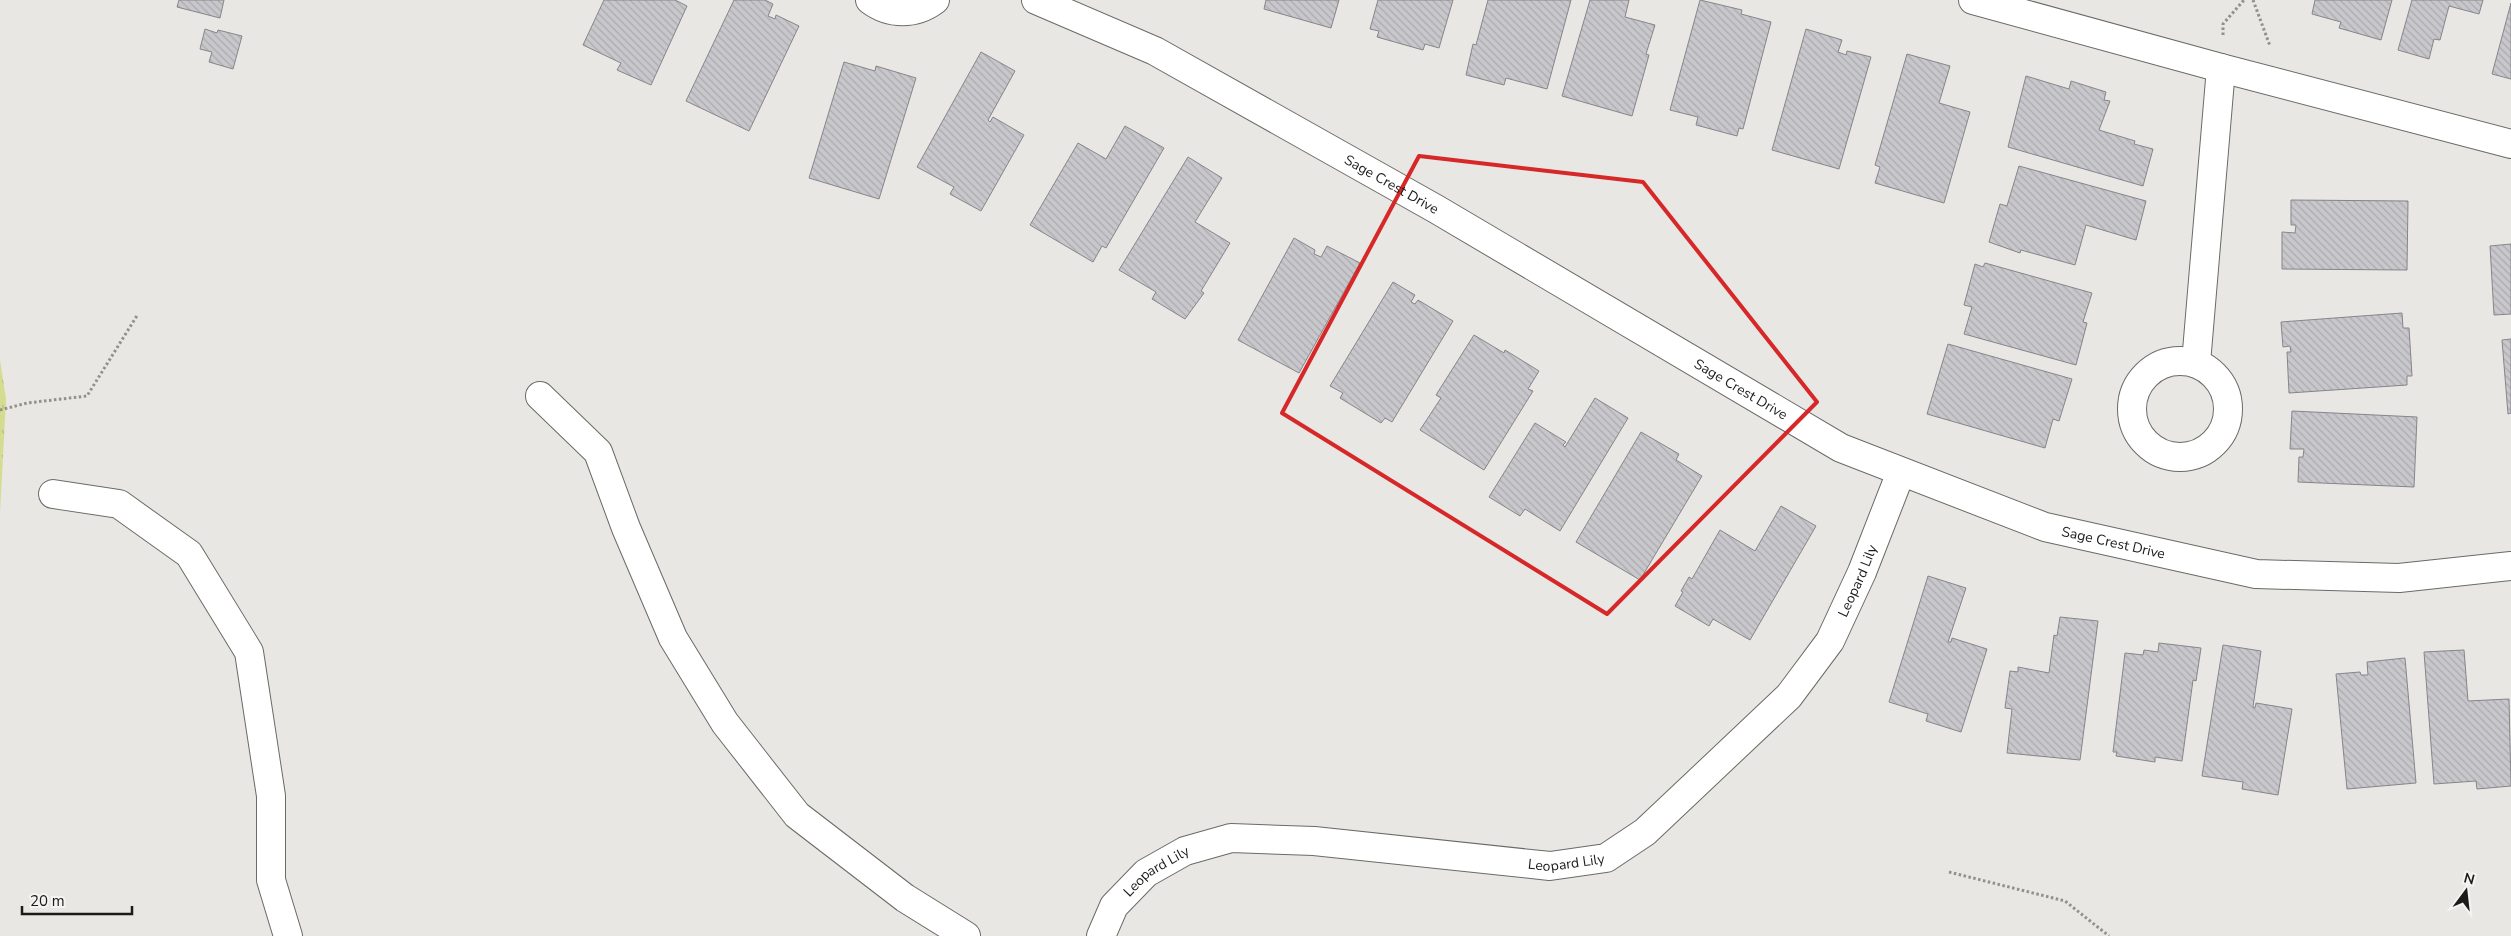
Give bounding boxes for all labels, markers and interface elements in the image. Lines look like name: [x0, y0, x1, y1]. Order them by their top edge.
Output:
street label: Sage Crest Drive: [1341, 150, 1442, 219]
street label: Sage Crest Drive: [1690, 354, 1791, 424]
street label: Sage Crest Drive: [2060, 522, 2167, 563]
street label: Leopard Lily: [1833, 541, 1882, 620]
street label: Leopard Lily: [1119, 841, 1193, 901]
street label: Leopard Lily: [1527, 849, 1607, 876]
north arrow: [2441, 866, 2491, 916]
text: N: [2462, 868, 2477, 889]
scale bar: [22, 884, 132, 916]
text: 20 m: [30, 891, 65, 911]

